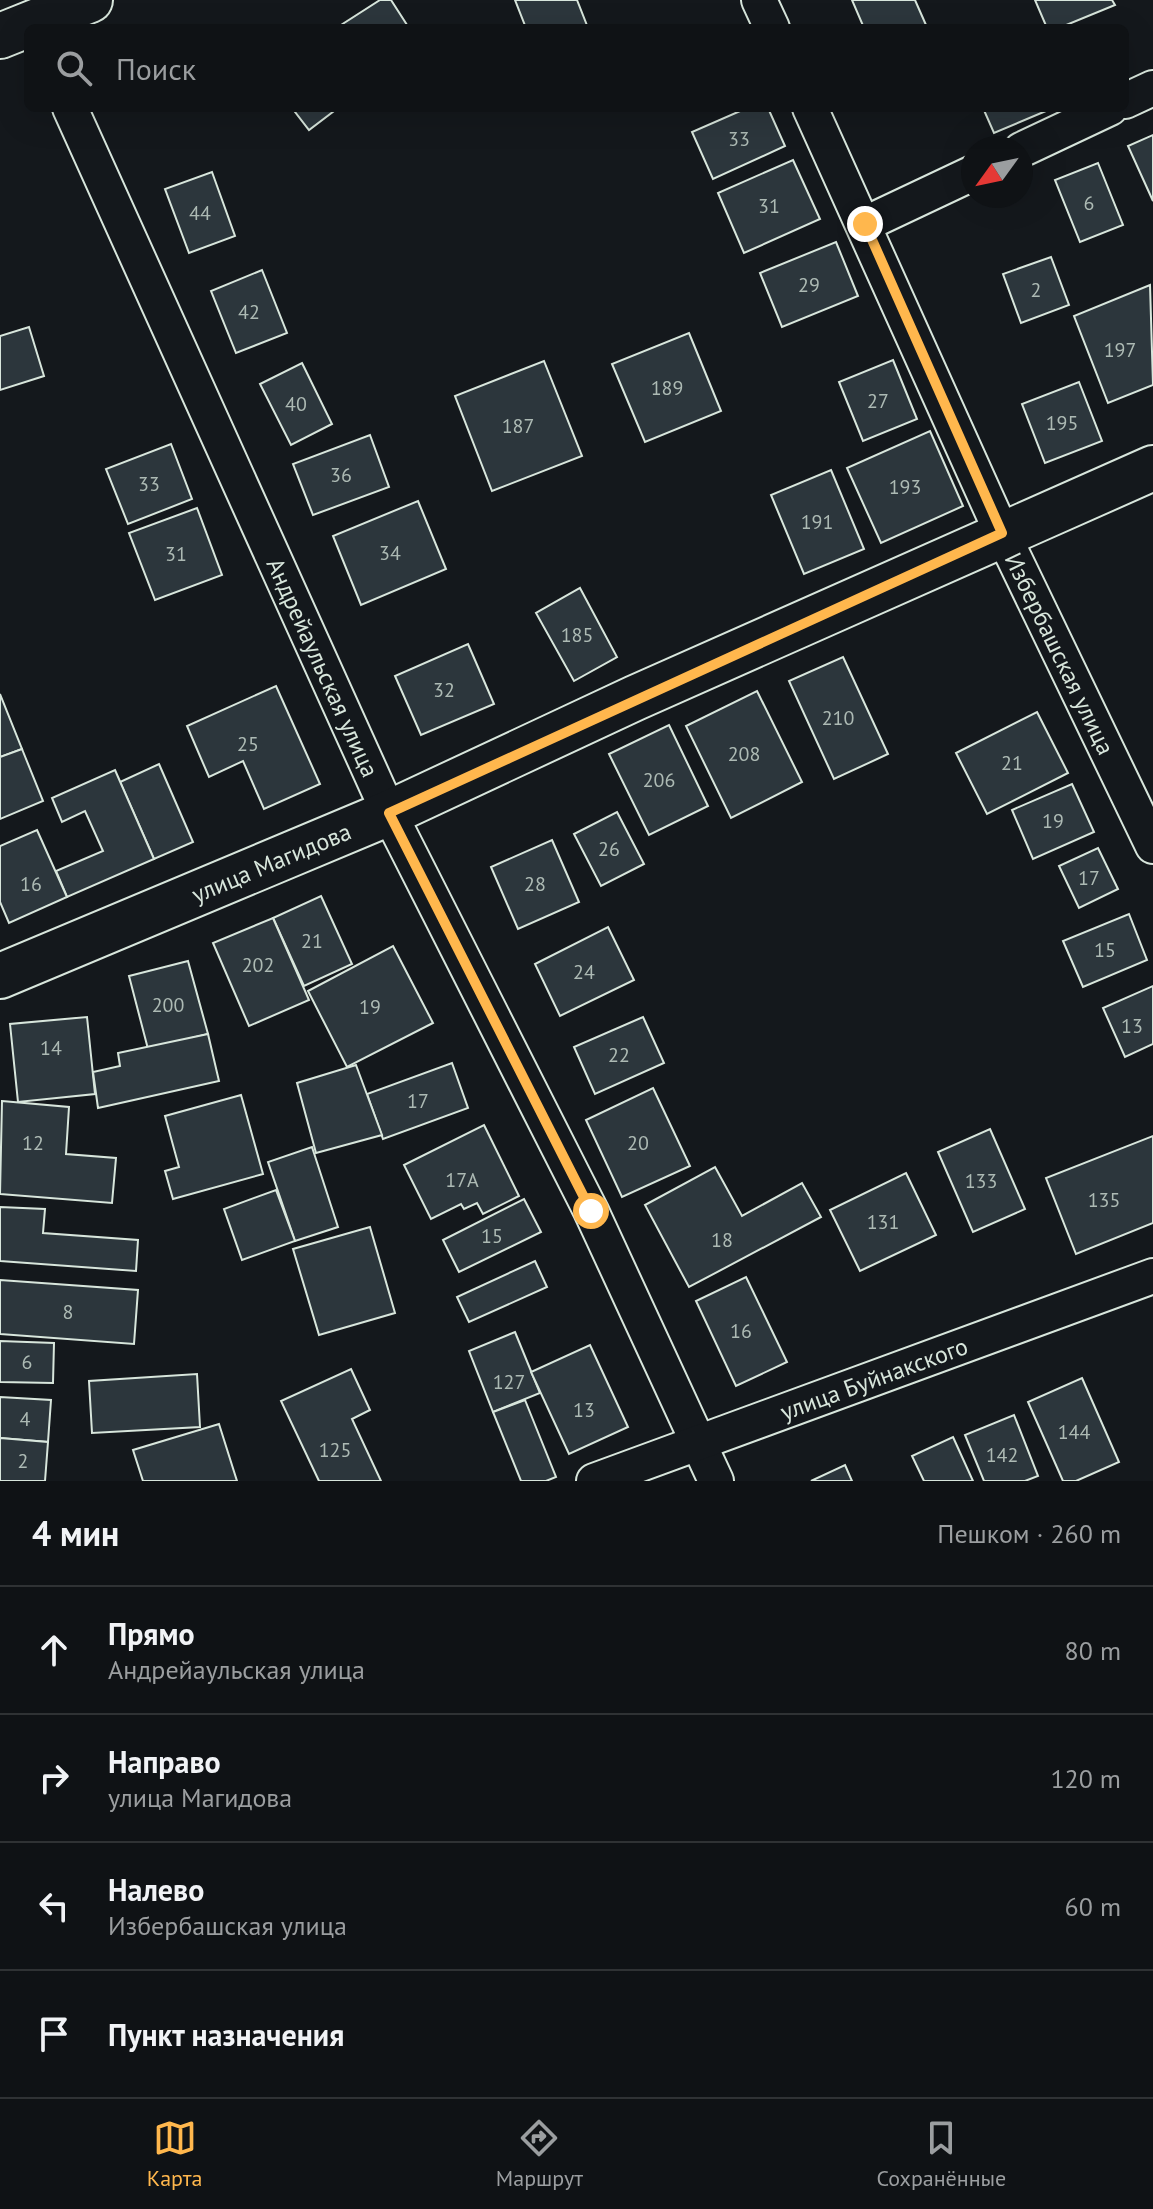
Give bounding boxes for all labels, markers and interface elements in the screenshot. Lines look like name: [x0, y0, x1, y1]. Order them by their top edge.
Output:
search box: [24, 24, 1129, 112]
icon: search: [52, 46, 96, 90]
text: Поиск: [116, 49, 196, 88]
house number: 33: [728, 126, 750, 152]
north arrow: [961, 136, 1033, 208]
house number: 6: [1084, 190, 1094, 216]
house number: 31: [758, 193, 780, 219]
house number: 44: [189, 200, 211, 226]
route end: [847, 206, 883, 242]
house number: 29: [798, 272, 820, 298]
house number: 2: [1031, 277, 1041, 303]
house number: 42: [238, 299, 260, 325]
house number: 197: [1104, 337, 1136, 363]
house number: 189: [651, 375, 683, 401]
house number: 27: [867, 388, 889, 414]
house number: 40: [285, 391, 307, 417]
house number: 195: [1046, 410, 1078, 436]
house number: 187: [502, 413, 534, 439]
house number: 36: [330, 462, 352, 488]
house number: 33: [138, 471, 160, 497]
house number: 193: [889, 474, 921, 500]
house number: 191: [801, 509, 833, 535]
house number: 34: [379, 540, 401, 566]
house number: 31: [165, 541, 187, 567]
street label: Избербашская улица: [998, 547, 1122, 759]
street label: Андрейаульская улица: [260, 553, 386, 782]
house number: 185: [561, 622, 593, 648]
house number: 32: [433, 677, 455, 703]
house number: 210: [822, 705, 854, 731]
house number: 25: [237, 731, 259, 757]
house number: 208: [728, 741, 760, 767]
house number: 21: [1001, 750, 1023, 776]
house number: 206: [643, 767, 675, 793]
house number: 19: [1042, 808, 1064, 834]
street label: улица Магидова: [187, 815, 356, 910]
house number: 26: [598, 836, 620, 862]
house number: 17: [1078, 865, 1100, 891]
house number: 16: [20, 871, 42, 897]
house number: 28: [524, 871, 546, 897]
house number: 21: [301, 928, 323, 954]
house number: 15: [1094, 937, 1116, 963]
house number: 202: [242, 952, 274, 978]
house number: 24: [573, 959, 595, 985]
house number: 200: [152, 992, 184, 1018]
house number: 19: [359, 994, 381, 1020]
house number: 13: [1121, 1013, 1143, 1039]
house number: 14: [40, 1035, 62, 1061]
house number: 22: [608, 1042, 630, 1068]
house number: 17: [407, 1088, 429, 1114]
house number: 12: [22, 1130, 44, 1156]
house number: 20: [627, 1130, 649, 1156]
house number: 17А: [445, 1167, 479, 1193]
house number: 133: [965, 1168, 997, 1194]
house number: 135: [1088, 1187, 1120, 1213]
route start: [573, 1193, 609, 1229]
house number: 131: [867, 1209, 899, 1235]
house number: 15: [481, 1223, 503, 1249]
house number: 18: [711, 1227, 733, 1253]
house number: 8: [63, 1299, 73, 1325]
house number: 16: [730, 1318, 752, 1344]
street label: улица Буйнакского: [776, 1330, 972, 1427]
house number: 6: [22, 1349, 32, 1375]
house number: 127: [493, 1369, 525, 1395]
house number: 13: [573, 1397, 595, 1423]
house number: 4: [20, 1406, 31, 1432]
house number: 144: [1058, 1419, 1090, 1445]
house number: 125: [319, 1437, 351, 1463]
house number: 142: [986, 1442, 1018, 1468]
house number: 2: [18, 1448, 28, 1474]
text: 4 мин: [32, 1511, 119, 1555]
text: Пешком · 260 m: [937, 1517, 1121, 1550]
text: Прямо: [108, 1614, 195, 1653]
icon: ahead: [32, 1628, 76, 1672]
text: 80 m: [1065, 1634, 1121, 1667]
text: Андрейаульская улица: [108, 1653, 365, 1686]
text: Направо: [108, 1742, 221, 1781]
icon: right: [32, 1756, 76, 1800]
text: 120 m: [1050, 1762, 1121, 1795]
text: улица Магидова: [108, 1781, 292, 1814]
text: Налево: [108, 1870, 204, 1909]
icon: left: [32, 1884, 76, 1928]
text: 60 m: [1065, 1890, 1121, 1923]
text: Избербашская улица: [108, 1909, 347, 1942]
icon: arrive: [32, 2012, 76, 2056]
text: Пункт назначения: [108, 2015, 344, 2054]
tab: Карта: [147, 2116, 202, 2192]
tab: Маршрут: [496, 2116, 583, 2192]
tab: Сохранённые: [876, 2116, 1006, 2192]

